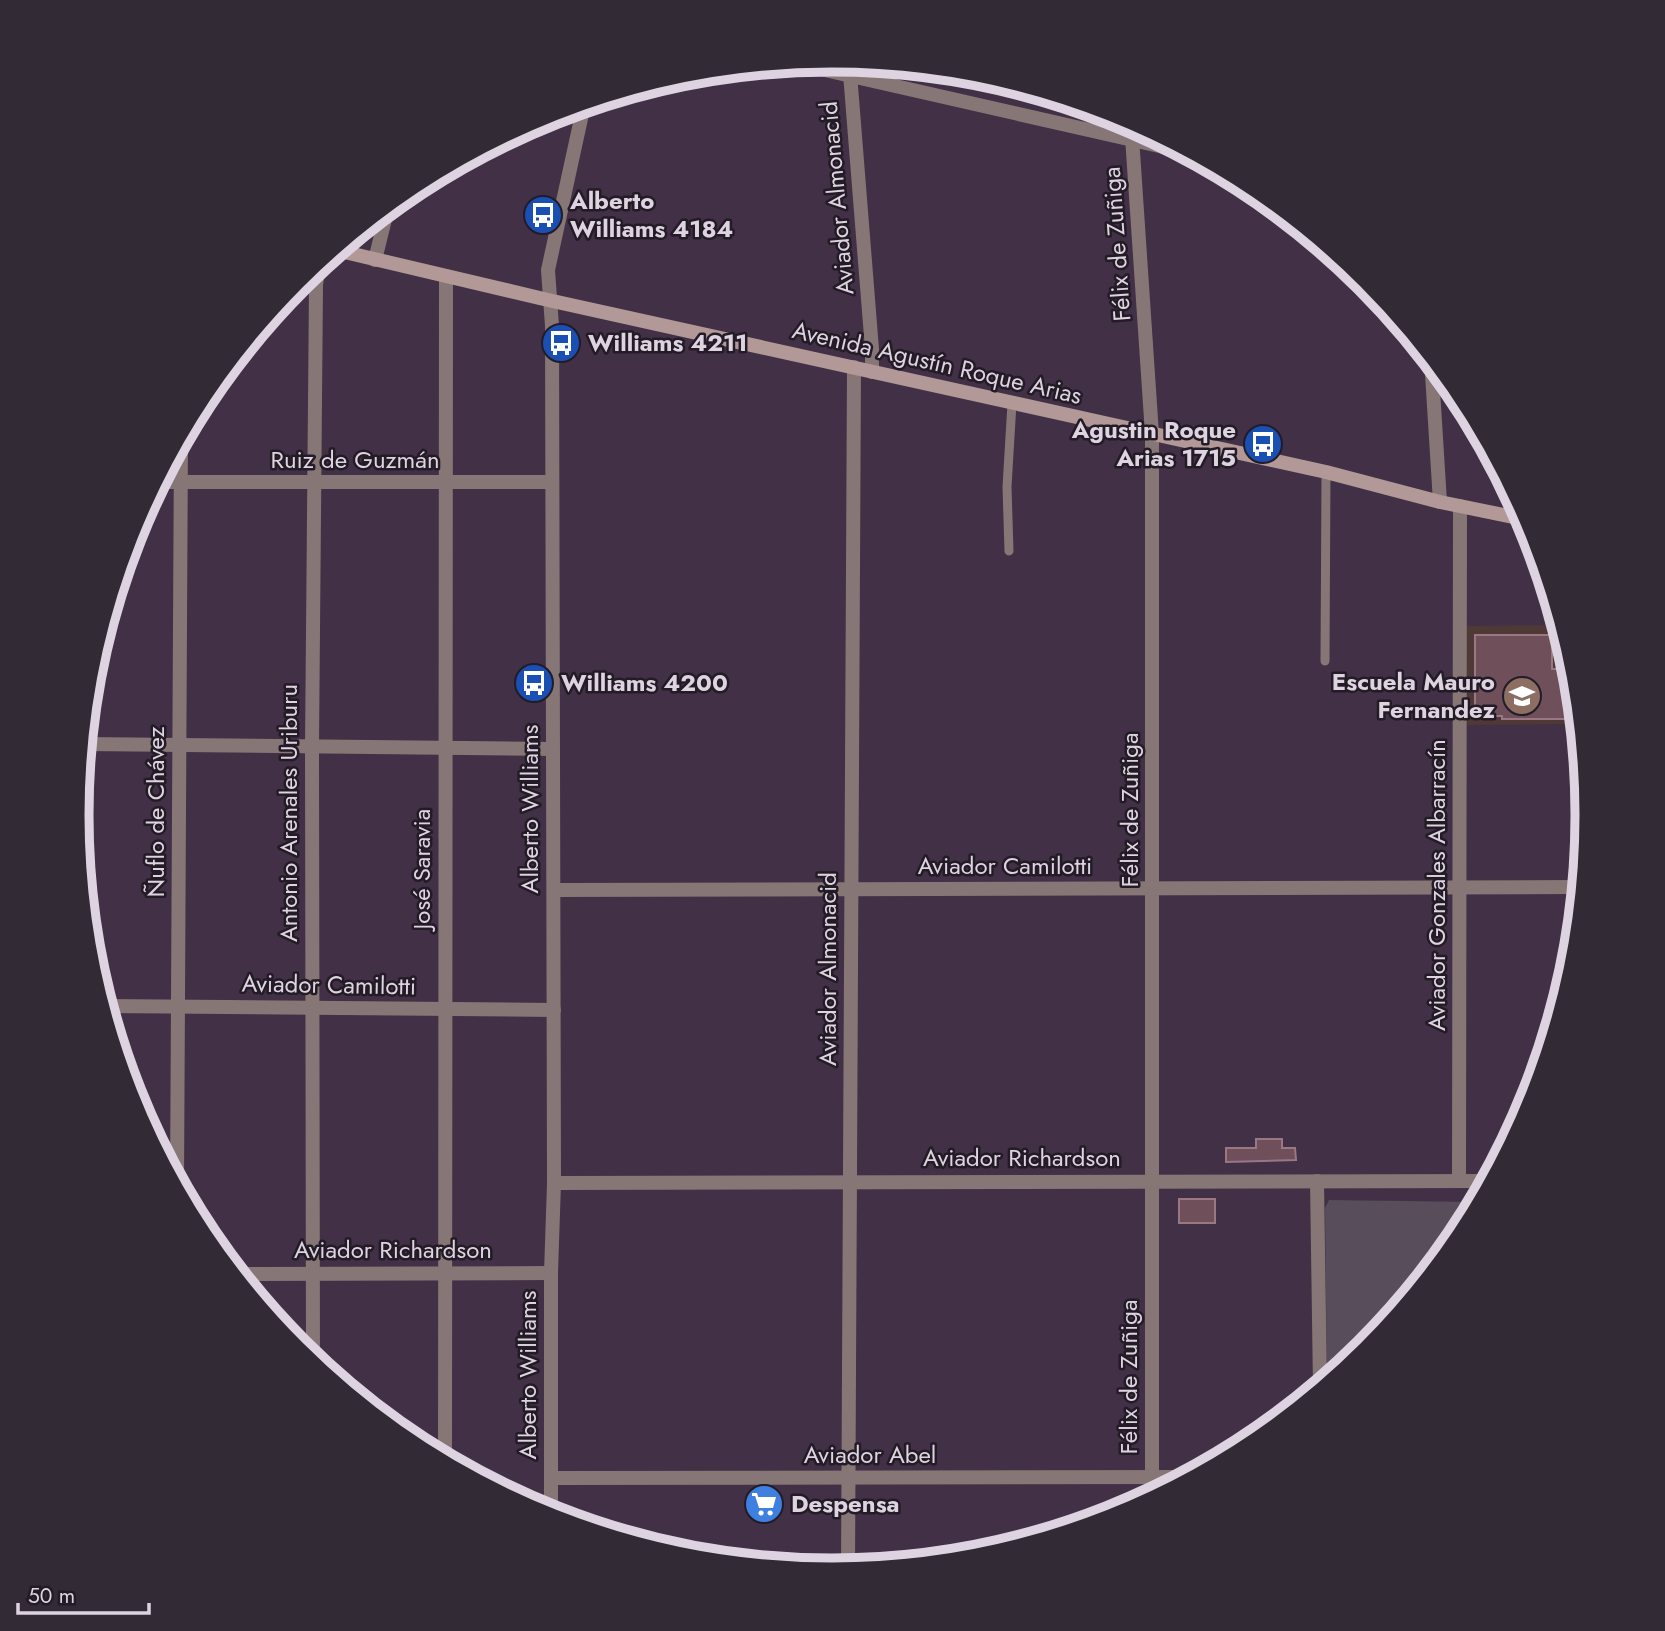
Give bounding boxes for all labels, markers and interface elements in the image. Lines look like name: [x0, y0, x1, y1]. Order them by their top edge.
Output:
street label: Aviador Almonacid: [811, 100, 862, 296]
street label: Félix de Zuñiga: [1094, 166, 1139, 323]
place label: Alberto Williams 4184: [569, 183, 733, 246]
bus stop icon: Alberto Williams 4184: [522, 194, 564, 236]
street label: Avenida Agustín Roque Arias: [789, 312, 1085, 413]
bus stop icon: Williams 4211: [540, 322, 582, 364]
place label: Williams 4211: [588, 325, 747, 360]
place label: Agustin Roque Arias 1715: [1071, 412, 1236, 475]
bus stop icon: Agustin Roque Arias 1715: [1242, 423, 1284, 465]
street label: Ruiz de Guzmán: [271, 442, 439, 477]
bus stop icon: Williams 4200: [513, 662, 555, 704]
place label: Escuela Mauro Fernandez: [1332, 664, 1495, 727]
place label: Williams 4200: [561, 665, 728, 700]
school or university icon: Escuela Mauro Fernandez: [1501, 675, 1543, 717]
street label: Antonio Arenales Uriburu: [271, 684, 306, 942]
street label: Alberto Williams: [512, 725, 547, 893]
street label: Ñuflo de Chávez: [138, 727, 173, 897]
street label: Félix de Zuñiga: [1112, 733, 1147, 887]
street label: Aviador Gonzales Albarracín: [1419, 739, 1454, 1031]
street label: José Saravia: [404, 809, 439, 932]
street label: Aviador Camilotti: [918, 848, 1092, 883]
street label: Aviador Almonacid: [810, 872, 845, 1066]
street label: Aviador Camilotti: [241, 965, 417, 1004]
street label: Aviador Richardson: [923, 1140, 1121, 1175]
street label: Aviador Richardson: [294, 1232, 492, 1267]
street label: Alberto Williams: [510, 1291, 545, 1459]
street label: Félix de Zuñiga: [1111, 1300, 1146, 1454]
street label: Aviador Abel: [804, 1437, 936, 1472]
supermarket icon: Despensa: [743, 1483, 785, 1525]
place label: Despensa: [791, 1486, 900, 1521]
scale bar: [18, 1572, 149, 1616]
text: 50 m: [28, 1581, 75, 1611]

